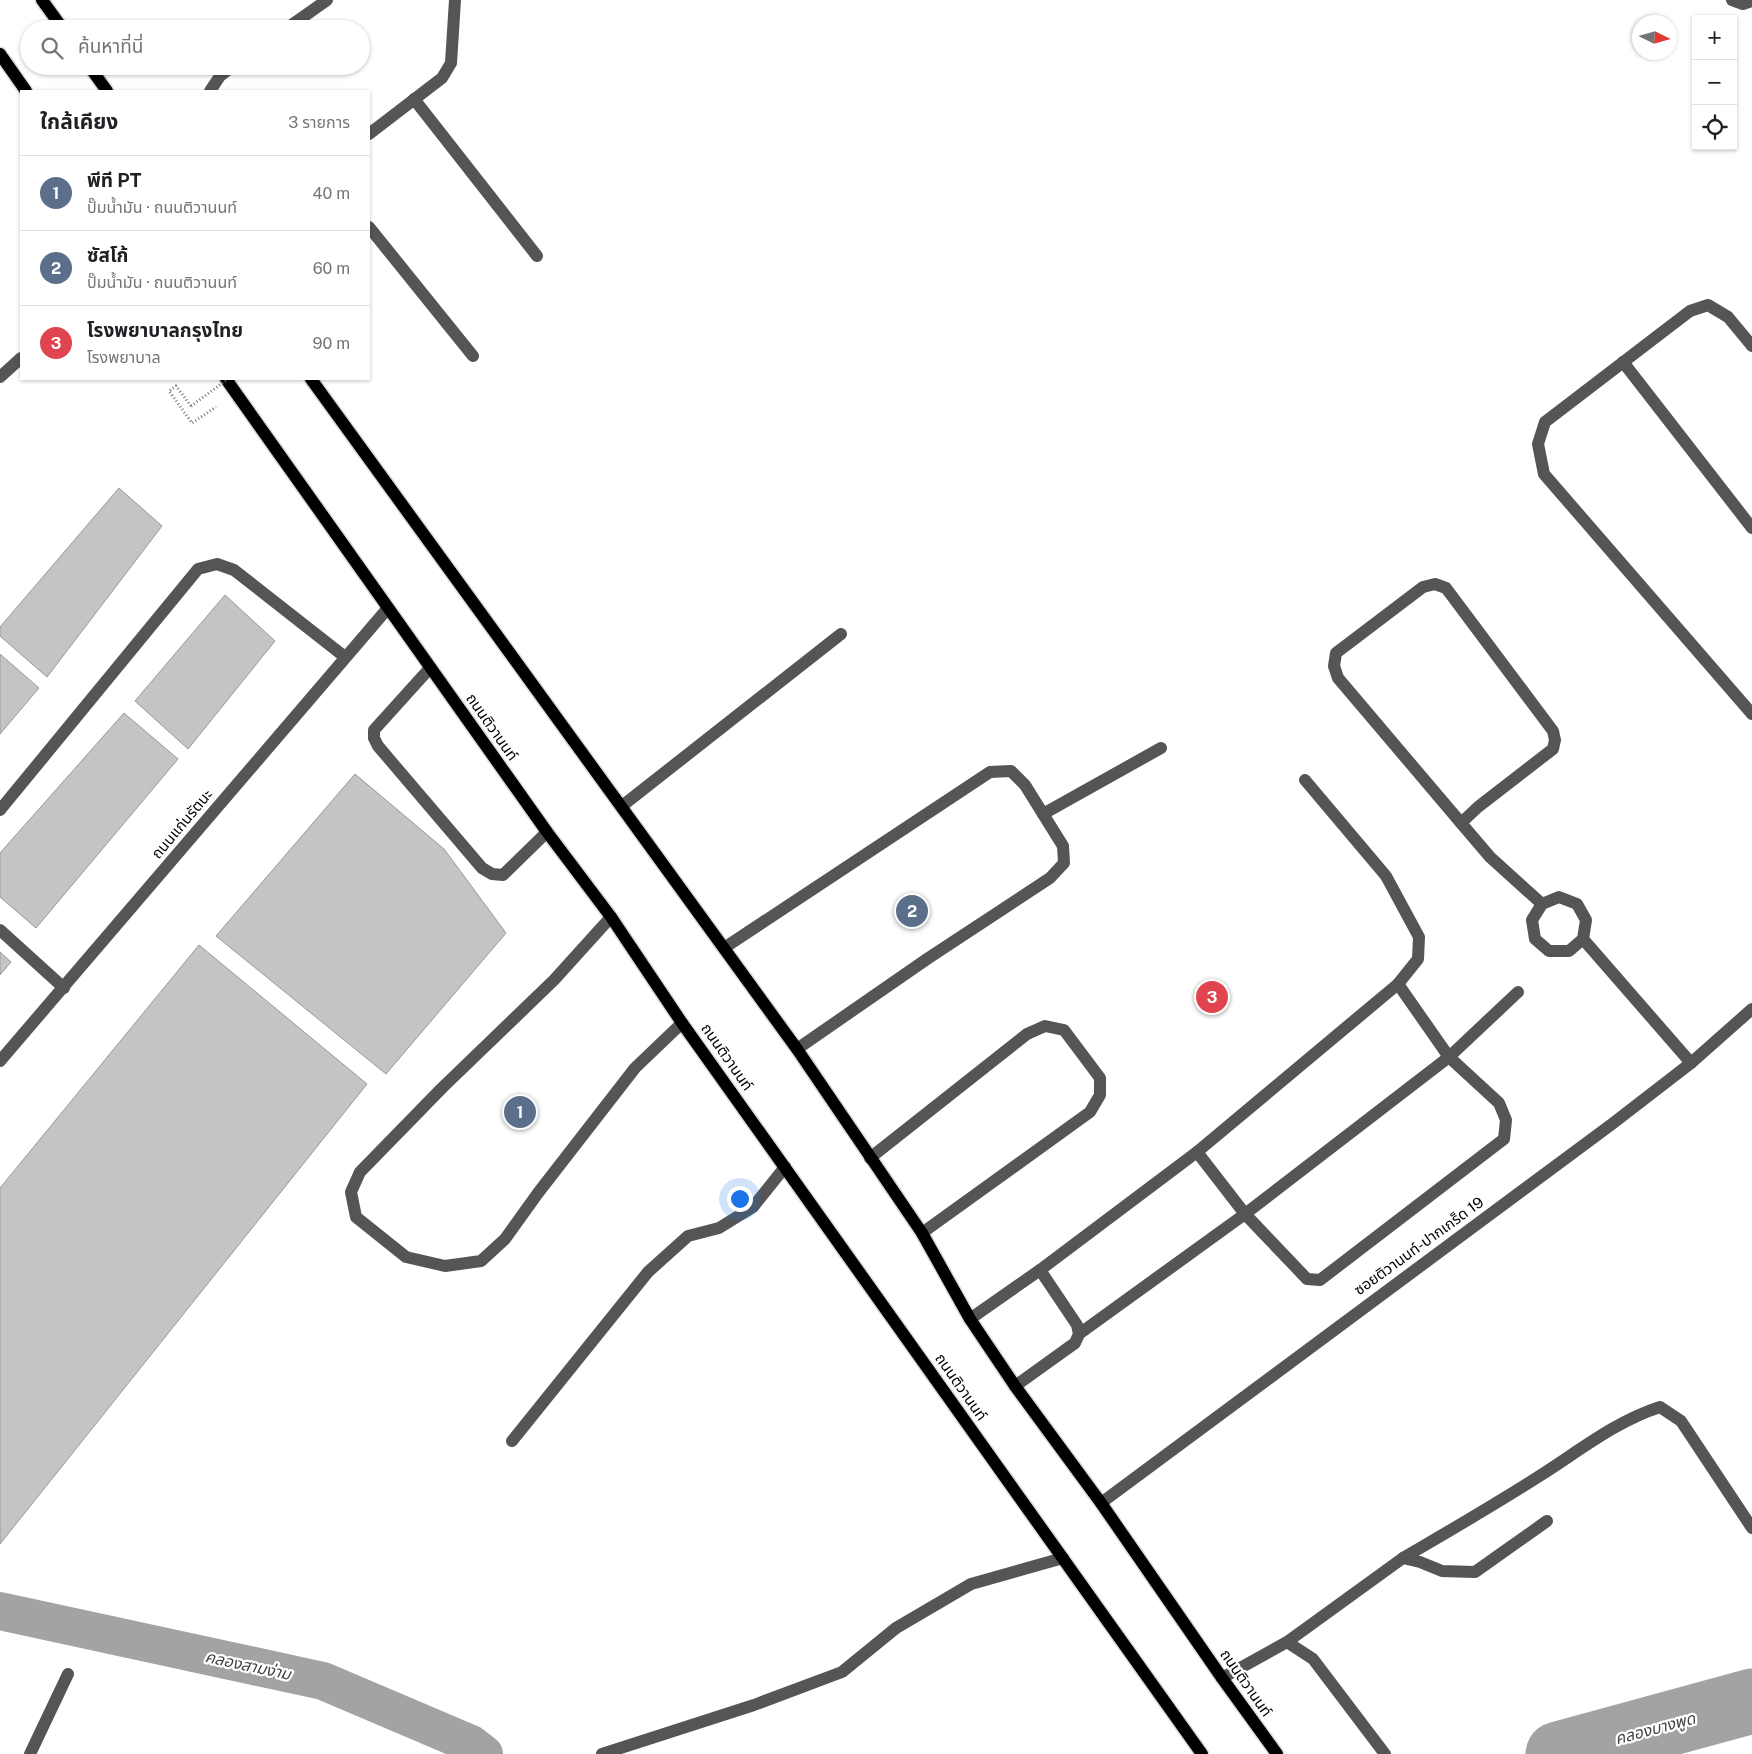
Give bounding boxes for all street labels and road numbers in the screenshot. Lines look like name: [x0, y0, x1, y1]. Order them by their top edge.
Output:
street label: ถนนติวานนท์: [463, 690, 522, 764]
street label: ถนนแก่นรัตนะ: [148, 786, 216, 862]
street label: ถนนติวานนท์: [698, 1020, 757, 1094]
street label: ซอยติวานนท์-ปากเกร็ด 19: [1351, 1193, 1487, 1298]
street label: ถนนติวานนท์: [932, 1350, 991, 1424]
street label: ถนนติวานนท์: [1217, 1646, 1276, 1720]

